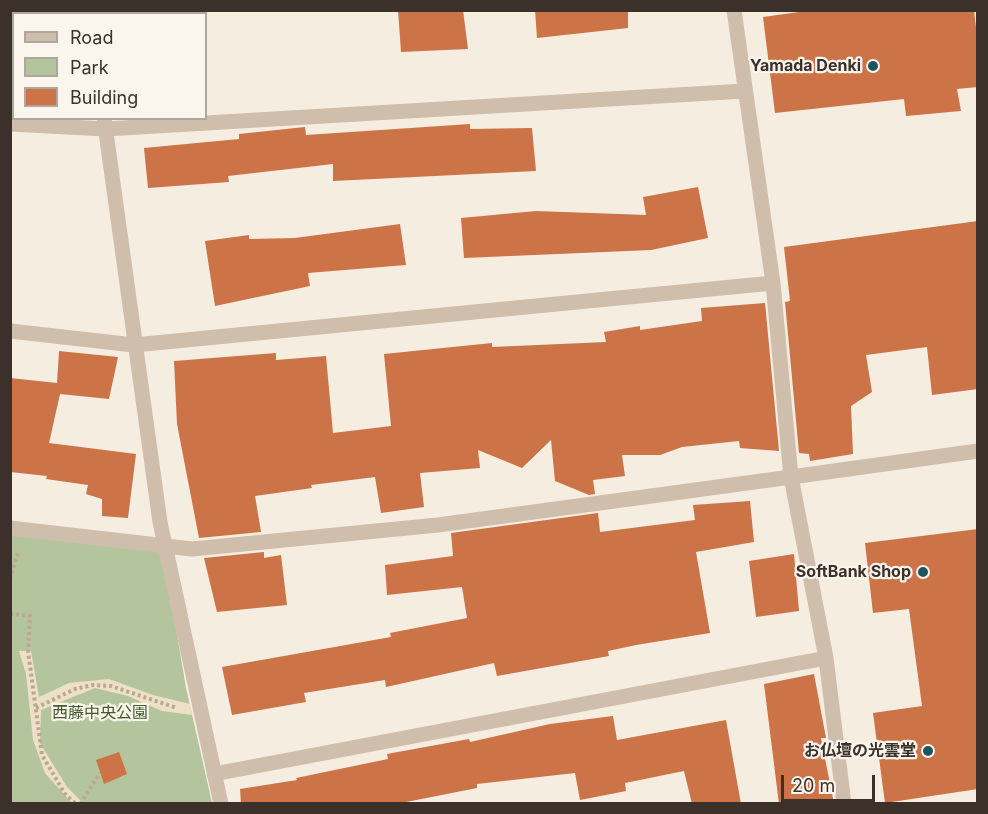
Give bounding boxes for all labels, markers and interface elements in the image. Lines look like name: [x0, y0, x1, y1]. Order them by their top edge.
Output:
legend: [12, 12, 207, 120]
text: Road: [70, 27, 113, 48]
place label: Yamada Denki: [750, 56, 861, 76]
text: Park: [70, 57, 109, 78]
marker: Yamada Denki: [866, 59, 880, 73]
text: Building: [70, 87, 138, 108]
place label: SoftBank Shop: [796, 562, 911, 582]
marker: SoftBank Shop: [916, 565, 930, 579]
park label: 西藤中央公園: [52, 703, 148, 723]
place label: お仏壇の光雲堂: [804, 741, 916, 761]
marker: お仏壇の光雲堂: [921, 744, 935, 758]
scale bar: [784, 763, 878, 801]
text: 20 m: [792, 775, 835, 796]

